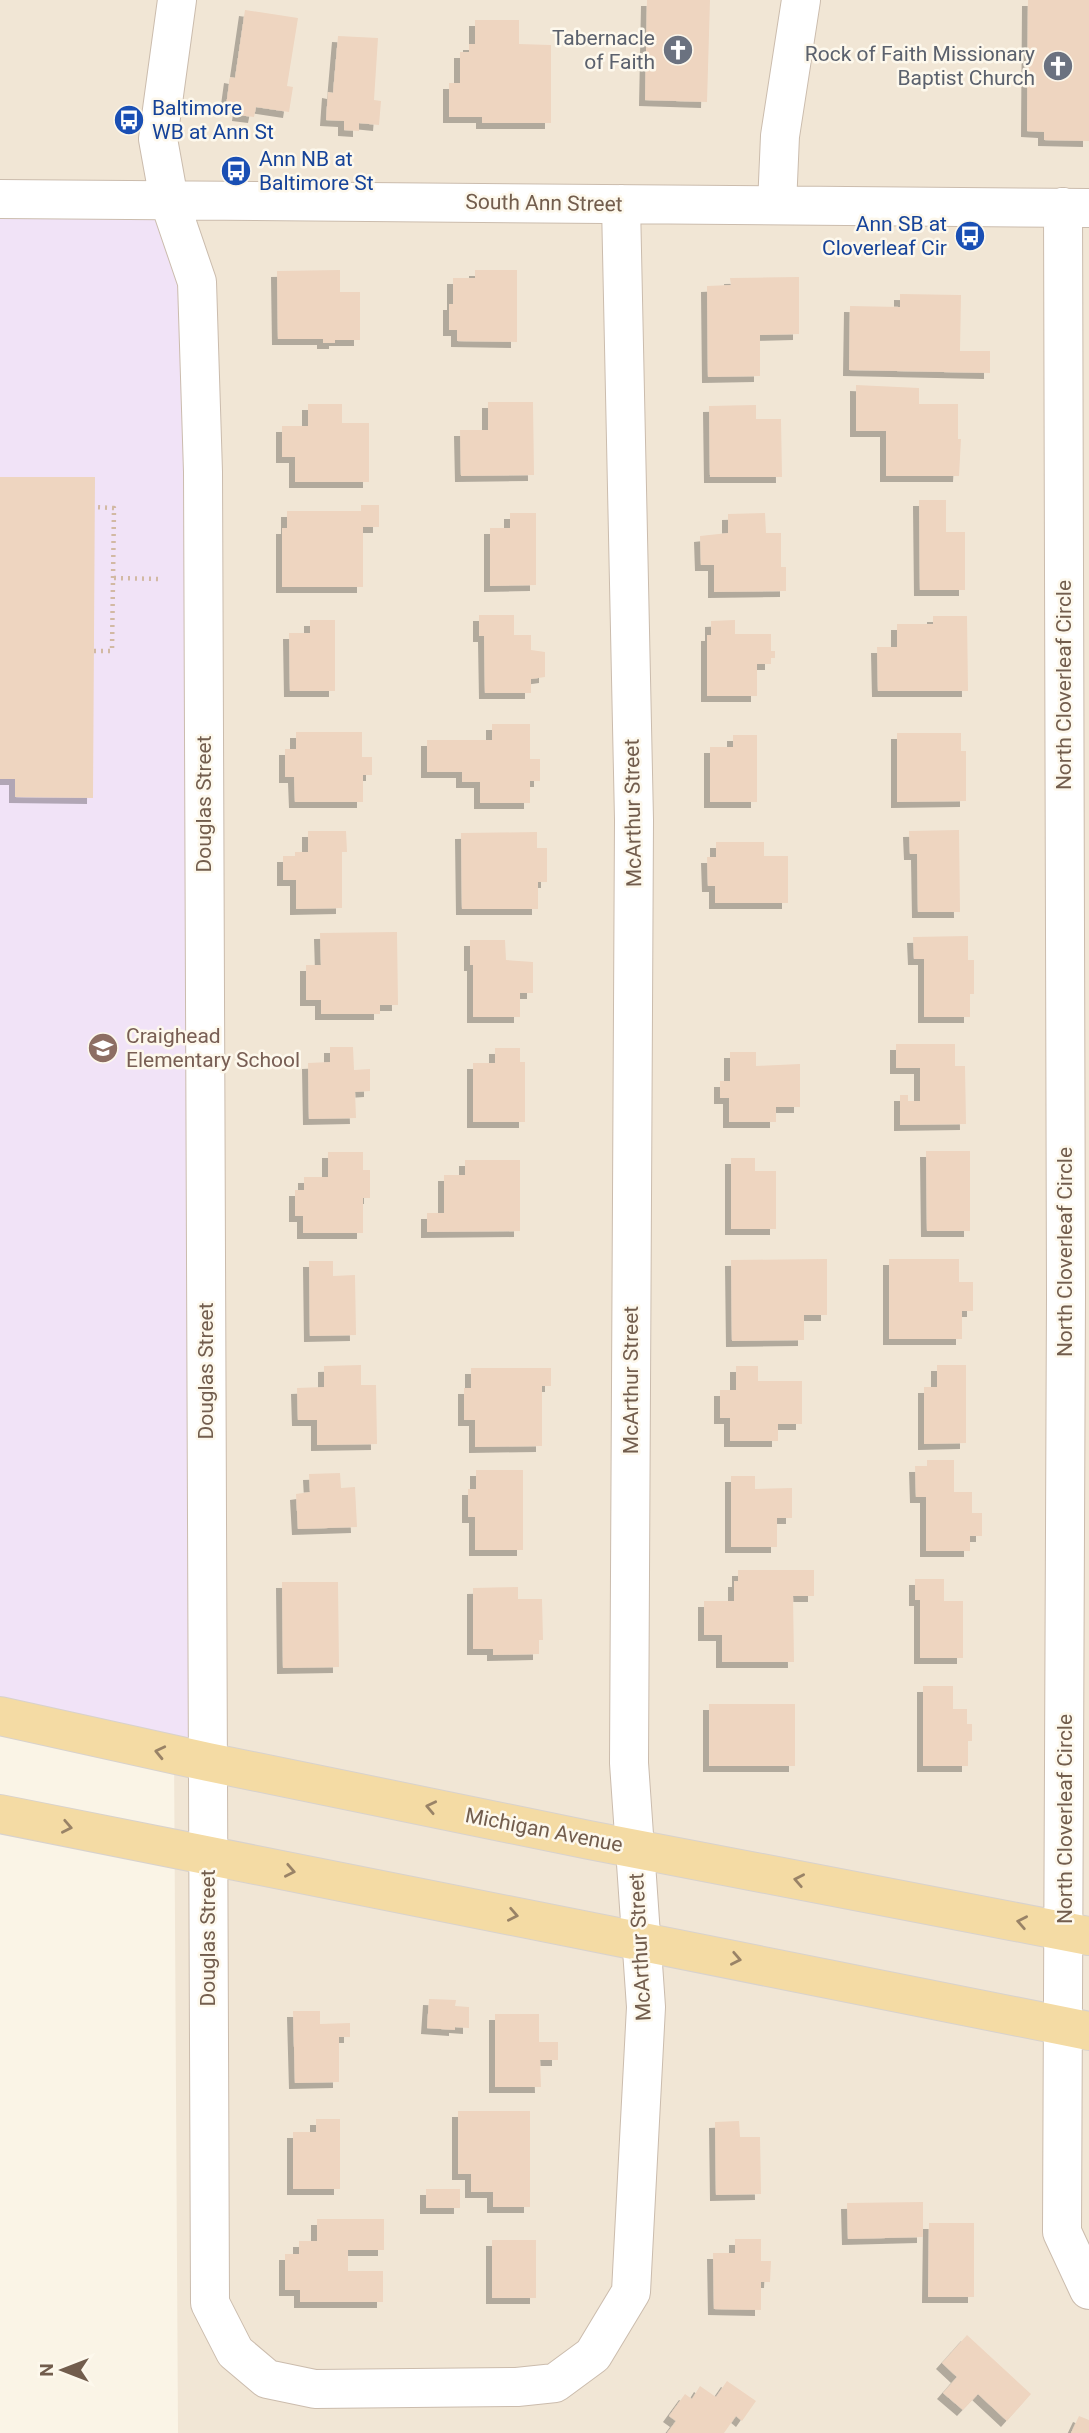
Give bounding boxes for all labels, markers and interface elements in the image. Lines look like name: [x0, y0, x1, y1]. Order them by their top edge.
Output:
place label: Tabernacle of Faith: [552, 26, 655, 74]
church icon: Tabernacle of Faith: [661, 33, 695, 67]
place label: Rock of Faith Missionary Baptist Church: [805, 42, 1035, 90]
church icon: Rock of Faith Missionary Baptist Church: [1041, 49, 1075, 83]
place label: Baltimore WB at Ann St: [152, 96, 274, 144]
bus stop icon: Baltimore WB at Ann St: [112, 103, 146, 137]
place label: Ann NB at Baltimore St: [259, 147, 374, 195]
bus stop icon: Ann NB at Baltimore St: [219, 154, 253, 188]
street label: South Ann Street: [465, 190, 623, 216]
place label: Ann SB at Cloverleaf Cir: [822, 212, 947, 260]
bus stop icon: Ann SB at Cloverleaf Cir: [953, 219, 987, 253]
street label: North Cloverleaf Circle: [1052, 580, 1076, 790]
street label: Douglas Street: [192, 735, 216, 873]
street label: McArthur Street: [620, 738, 646, 887]
place label: Craighead Elementary School: [126, 1024, 300, 1072]
school or university icon: Craighead Elementary School: [86, 1031, 120, 1065]
street label: North Cloverleaf Circle: [1053, 1147, 1077, 1357]
street label: Douglas Street: [194, 1302, 218, 1440]
street label: McArthur Street: [619, 1306, 643, 1454]
street label: North Cloverleaf Circle: [1053, 1714, 1077, 1924]
one-way arrow: [154, 1746, 166, 1760]
one-way arrow: [425, 1801, 437, 1816]
street label: Michigan Avenue: [463, 1803, 625, 1857]
one-way arrow: [61, 1818, 73, 1833]
one-way arrow: [284, 1862, 296, 1877]
street label: Douglas Street: [196, 1869, 220, 2007]
street label: McArthur Street: [624, 1872, 656, 2022]
one-way arrow: [793, 1873, 805, 1888]
one-way arrow: [507, 1906, 519, 1921]
one-way arrow: [1016, 1916, 1028, 1931]
one-way arrow: [730, 1951, 742, 1966]
north arrow: [28, 2335, 98, 2405]
text: N: [35, 2363, 58, 2377]

